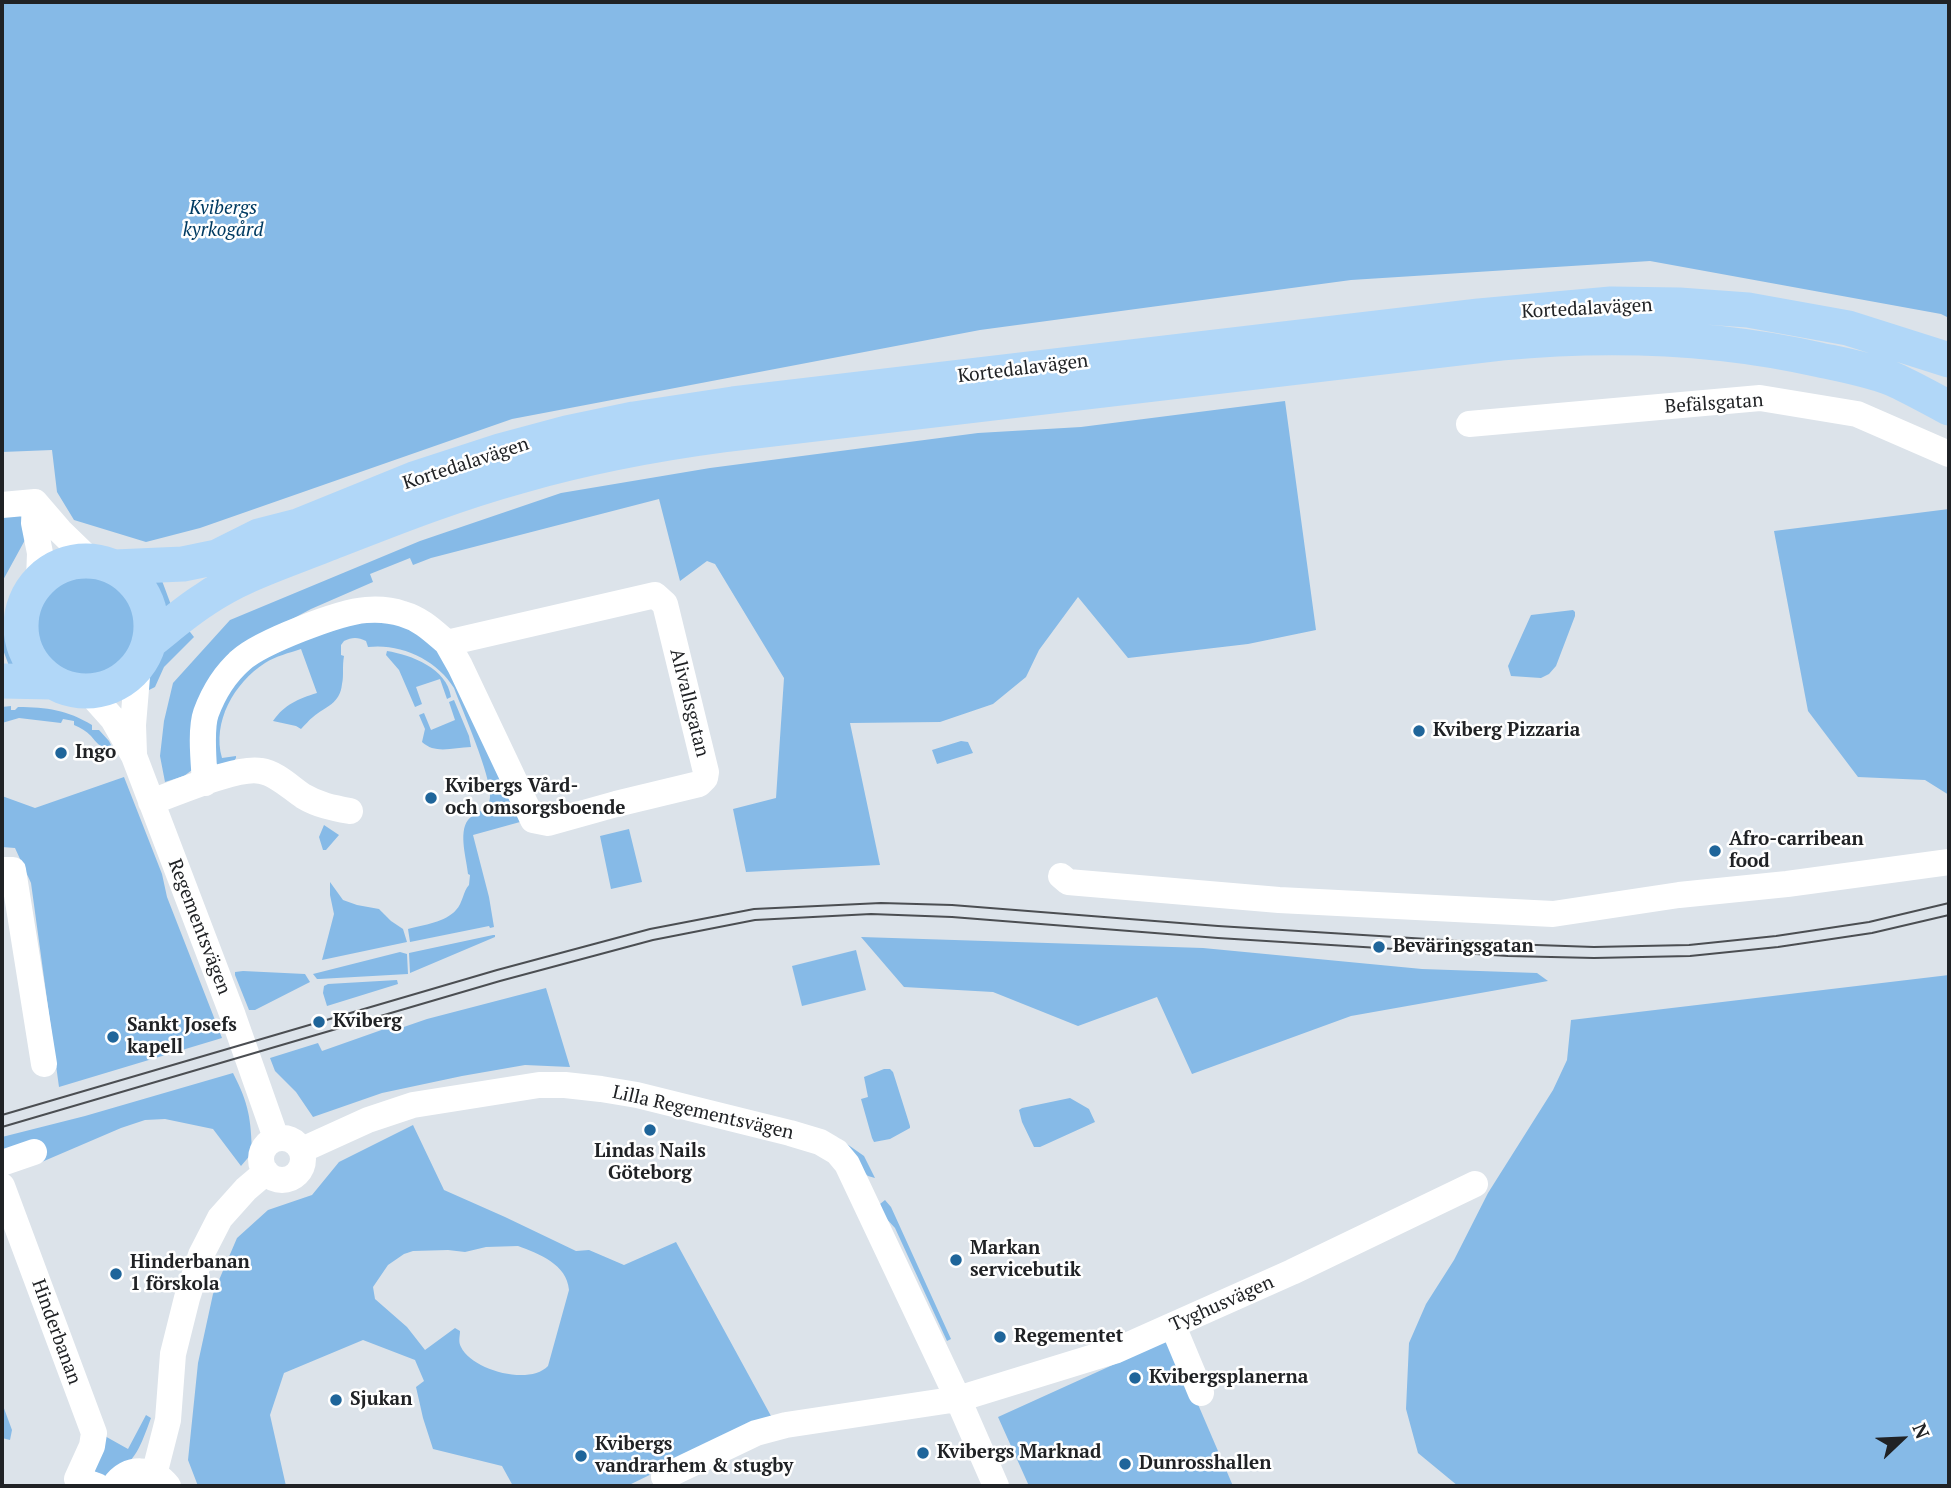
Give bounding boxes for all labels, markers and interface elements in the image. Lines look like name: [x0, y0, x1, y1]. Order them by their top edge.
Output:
park label: Kvibergs kyrkogård: [183, 198, 263, 242]
street label: Kortedalavägen: [1521, 294, 1653, 324]
street label: Kortedalavägen: [956, 350, 1090, 388]
street label: Befälsgatan: [1664, 389, 1764, 419]
street label: Kortedalavägen: [400, 433, 532, 495]
street label: Alivallsgatan: [665, 646, 713, 760]
place label: Kviberg Pizzaria: [1433, 720, 1580, 742]
marker: Kviberg Pizzaria: [1411, 723, 1427, 739]
place label: Ingo: [75, 742, 116, 764]
marker: Ingo: [53, 745, 69, 761]
place label: Kvibergs Vård- och omsorgsboende: [445, 776, 625, 820]
marker: Kvibergs Vård- och omsorgsboende: [423, 790, 439, 806]
place label: Afro-carribean food: [1729, 829, 1864, 873]
marker: Afro-carribean food: [1707, 843, 1723, 859]
street label: Regementsvägen: [163, 856, 235, 998]
place label: Beväringsgatan: [1393, 936, 1534, 958]
marker: Beväringsgatan: [1371, 939, 1387, 955]
place label: Kviberg: [333, 1011, 402, 1033]
marker: Kviberg: [311, 1014, 327, 1030]
place label: Sankt Josefs kapell: [127, 1015, 237, 1059]
marker: Sankt Josefs kapell: [105, 1029, 121, 1045]
street label: Lilla Regementsvägen: [610, 1081, 796, 1145]
marker: Lindas Nails Göteborg: [642, 1122, 658, 1138]
place label: Lindas Nails Göteborg: [594, 1141, 706, 1185]
place label: Markan servicebutik: [970, 1238, 1081, 1282]
place label: Hinderbanan 1 förskola: [130, 1252, 250, 1296]
marker: Markan servicebutik: [948, 1252, 964, 1268]
marker: Hinderbanan 1 förskola: [108, 1266, 124, 1282]
street label: Tyghusvägen: [1166, 1271, 1278, 1337]
street label: Hinderbanan: [26, 1276, 86, 1388]
place label: Regementet: [1014, 1326, 1123, 1348]
marker: Regementet: [992, 1329, 1008, 1345]
place label: Kvibergsplanerna: [1149, 1367, 1308, 1389]
marker: Kvibergsplanerna: [1127, 1370, 1143, 1386]
place label: Sjukan: [350, 1389, 412, 1411]
marker: Sjukan: [328, 1392, 344, 1408]
north arrow: [1867, 1404, 1937, 1474]
text: N: [1907, 1419, 1936, 1442]
place label: Kvibergs vandrarhem & stugby: [595, 1434, 793, 1478]
place label: Kvibergs Marknad: [937, 1442, 1101, 1464]
marker: Kvibergs Marknad: [915, 1445, 931, 1461]
marker: Kvibergs vandrarhem & stugby: [573, 1448, 589, 1464]
place label: Dunrosshallen: [1139, 1453, 1271, 1475]
marker: Dunrosshallen: [1117, 1456, 1133, 1472]

